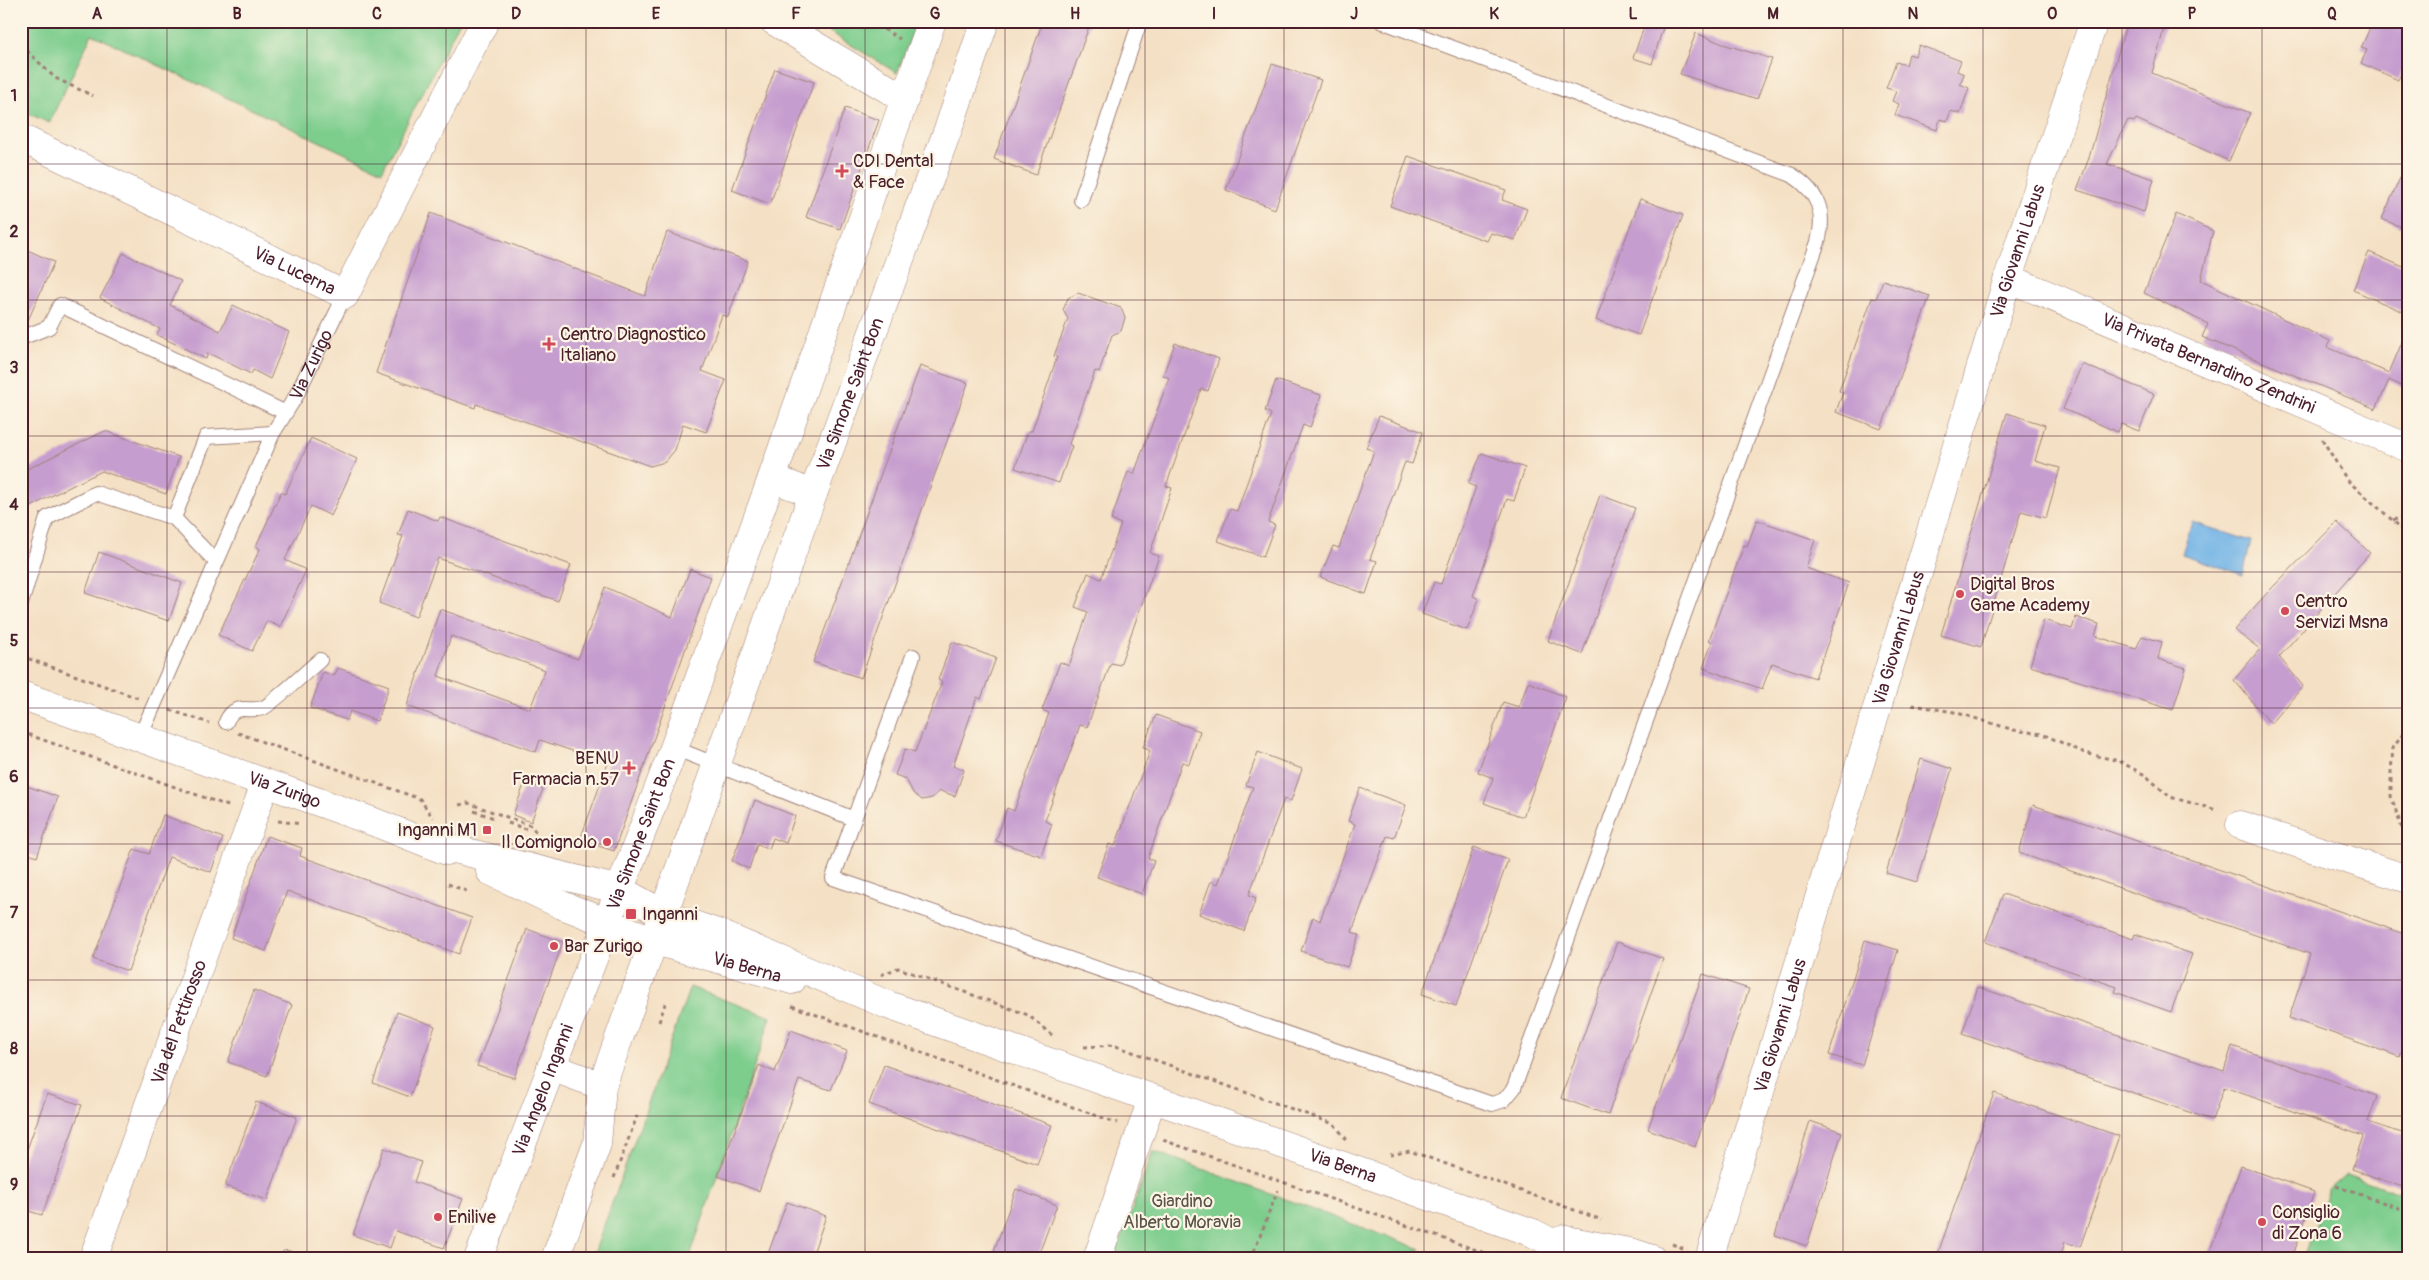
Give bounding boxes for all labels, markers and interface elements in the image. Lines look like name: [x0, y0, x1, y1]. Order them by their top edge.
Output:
text: A: [92, 4, 103, 24]
text: B: [232, 4, 242, 24]
text: C: [372, 4, 382, 24]
text: D: [511, 4, 521, 24]
text: E: [652, 4, 661, 24]
text: F: [791, 4, 801, 24]
text: G: [930, 4, 941, 24]
text: H: [1070, 4, 1080, 24]
text: I: [1212, 4, 1216, 24]
text: J: [1350, 4, 1358, 24]
text: K: [1489, 4, 1499, 24]
text: L: [1628, 4, 1638, 24]
text: M: [1767, 4, 1779, 24]
text: N: [1908, 4, 1919, 24]
text: O: [2047, 4, 2057, 24]
text: P: [2188, 4, 2197, 24]
text: Q: [2327, 4, 2337, 24]
text: 1: [11, 86, 17, 106]
place label: CDI Dental & Face: [853, 150, 934, 194]
marker: CDI Dental & Face: [835, 164, 849, 178]
street label: Via Giovanni Labus: [1985, 181, 2050, 321]
text: 2: [10, 222, 19, 242]
street label: Via Lucerna: [250, 241, 339, 300]
street label: Via Privata Bernardino Zendrini: [2098, 308, 2319, 419]
street label: Via Simone Saint Bon: [811, 314, 889, 473]
place label: Centro Diagnostico Italiano: [560, 323, 706, 367]
street label: Via Zurigo: [284, 325, 338, 404]
marker: Centro Diagnostico Italiano: [542, 337, 556, 351]
text: 3: [10, 358, 19, 378]
text: 4: [9, 495, 19, 515]
street label: Via Giovanni Labus: [1867, 568, 1929, 708]
place label: Digital Bros Game Academy: [1970, 573, 2090, 617]
marker: Digital Bros Game Academy: [1954, 588, 1966, 600]
place label: Centro Servizi Msna: [2295, 590, 2388, 634]
marker: Centro Servizi Msna: [2279, 605, 2291, 617]
text: 5: [10, 631, 19, 651]
place label: BENU Farmacia n.57: [512, 747, 619, 791]
street label: Via Simone Saint Bon: [601, 755, 681, 913]
marker: BENU Farmacia n.57: [623, 762, 635, 774]
street label: Via Zurigo: [245, 766, 324, 814]
text: 6: [9, 767, 19, 787]
place label: Inganni M1: [397, 819, 477, 842]
marker: Inganni M1: [481, 824, 493, 836]
place label: Il Comignolo: [501, 831, 597, 854]
marker: Il Comignolo: [601, 836, 613, 848]
text: 7: [10, 903, 19, 923]
place label: Inganni: [642, 903, 698, 926]
marker: Inganni: [624, 907, 638, 921]
place label: Bar Zurigo: [564, 935, 643, 958]
marker: Bar Zurigo: [548, 940, 560, 952]
street label: Via Berna: [710, 946, 784, 988]
street label: Via Giovanni Labus: [1749, 956, 1811, 1095]
street label: Via del Pettirosso: [146, 957, 212, 1087]
street label: Via Angelo Inganni: [507, 1021, 579, 1159]
text: 8: [10, 1039, 18, 1059]
street label: Via Berna: [1306, 1143, 1380, 1188]
text: 9: [10, 1175, 18, 1195]
park label: Giardino Alberto Moravia: [1123, 1190, 1241, 1234]
place label: Consiglio di Zona 6: [2272, 1201, 2342, 1245]
place label: Enilive: [448, 1206, 496, 1229]
marker: Enilive: [432, 1211, 444, 1223]
marker: Consiglio di Zona 6: [2256, 1216, 2268, 1228]

